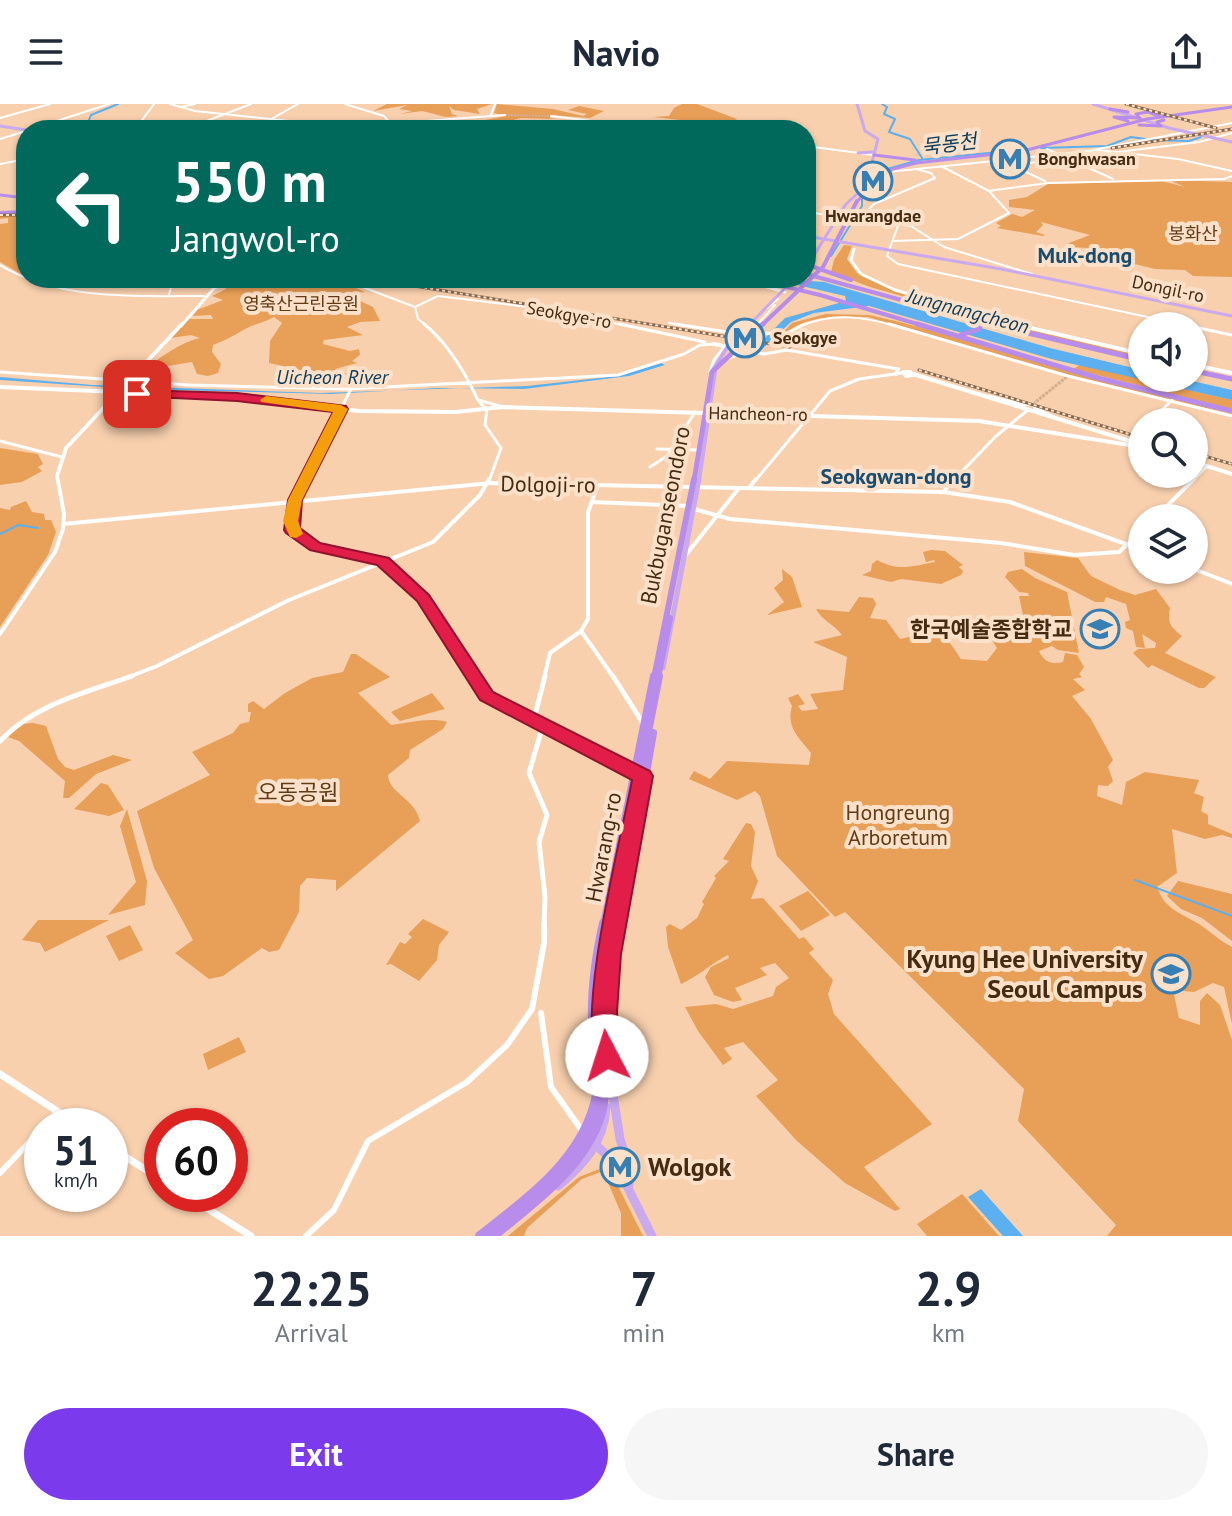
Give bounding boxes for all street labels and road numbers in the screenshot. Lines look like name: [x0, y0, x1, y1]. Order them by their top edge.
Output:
street label: Dongil-ro: [1130, 270, 1206, 307]
street label: Seokgye-ro: [525, 296, 613, 333]
street label: Hancheon-ro: [708, 401, 808, 426]
street label: Bukbuganseondoro: [634, 424, 696, 606]
street label: Dolgoji-ro: [500, 469, 596, 499]
street label: Hwarang-ro: [579, 790, 627, 904]

